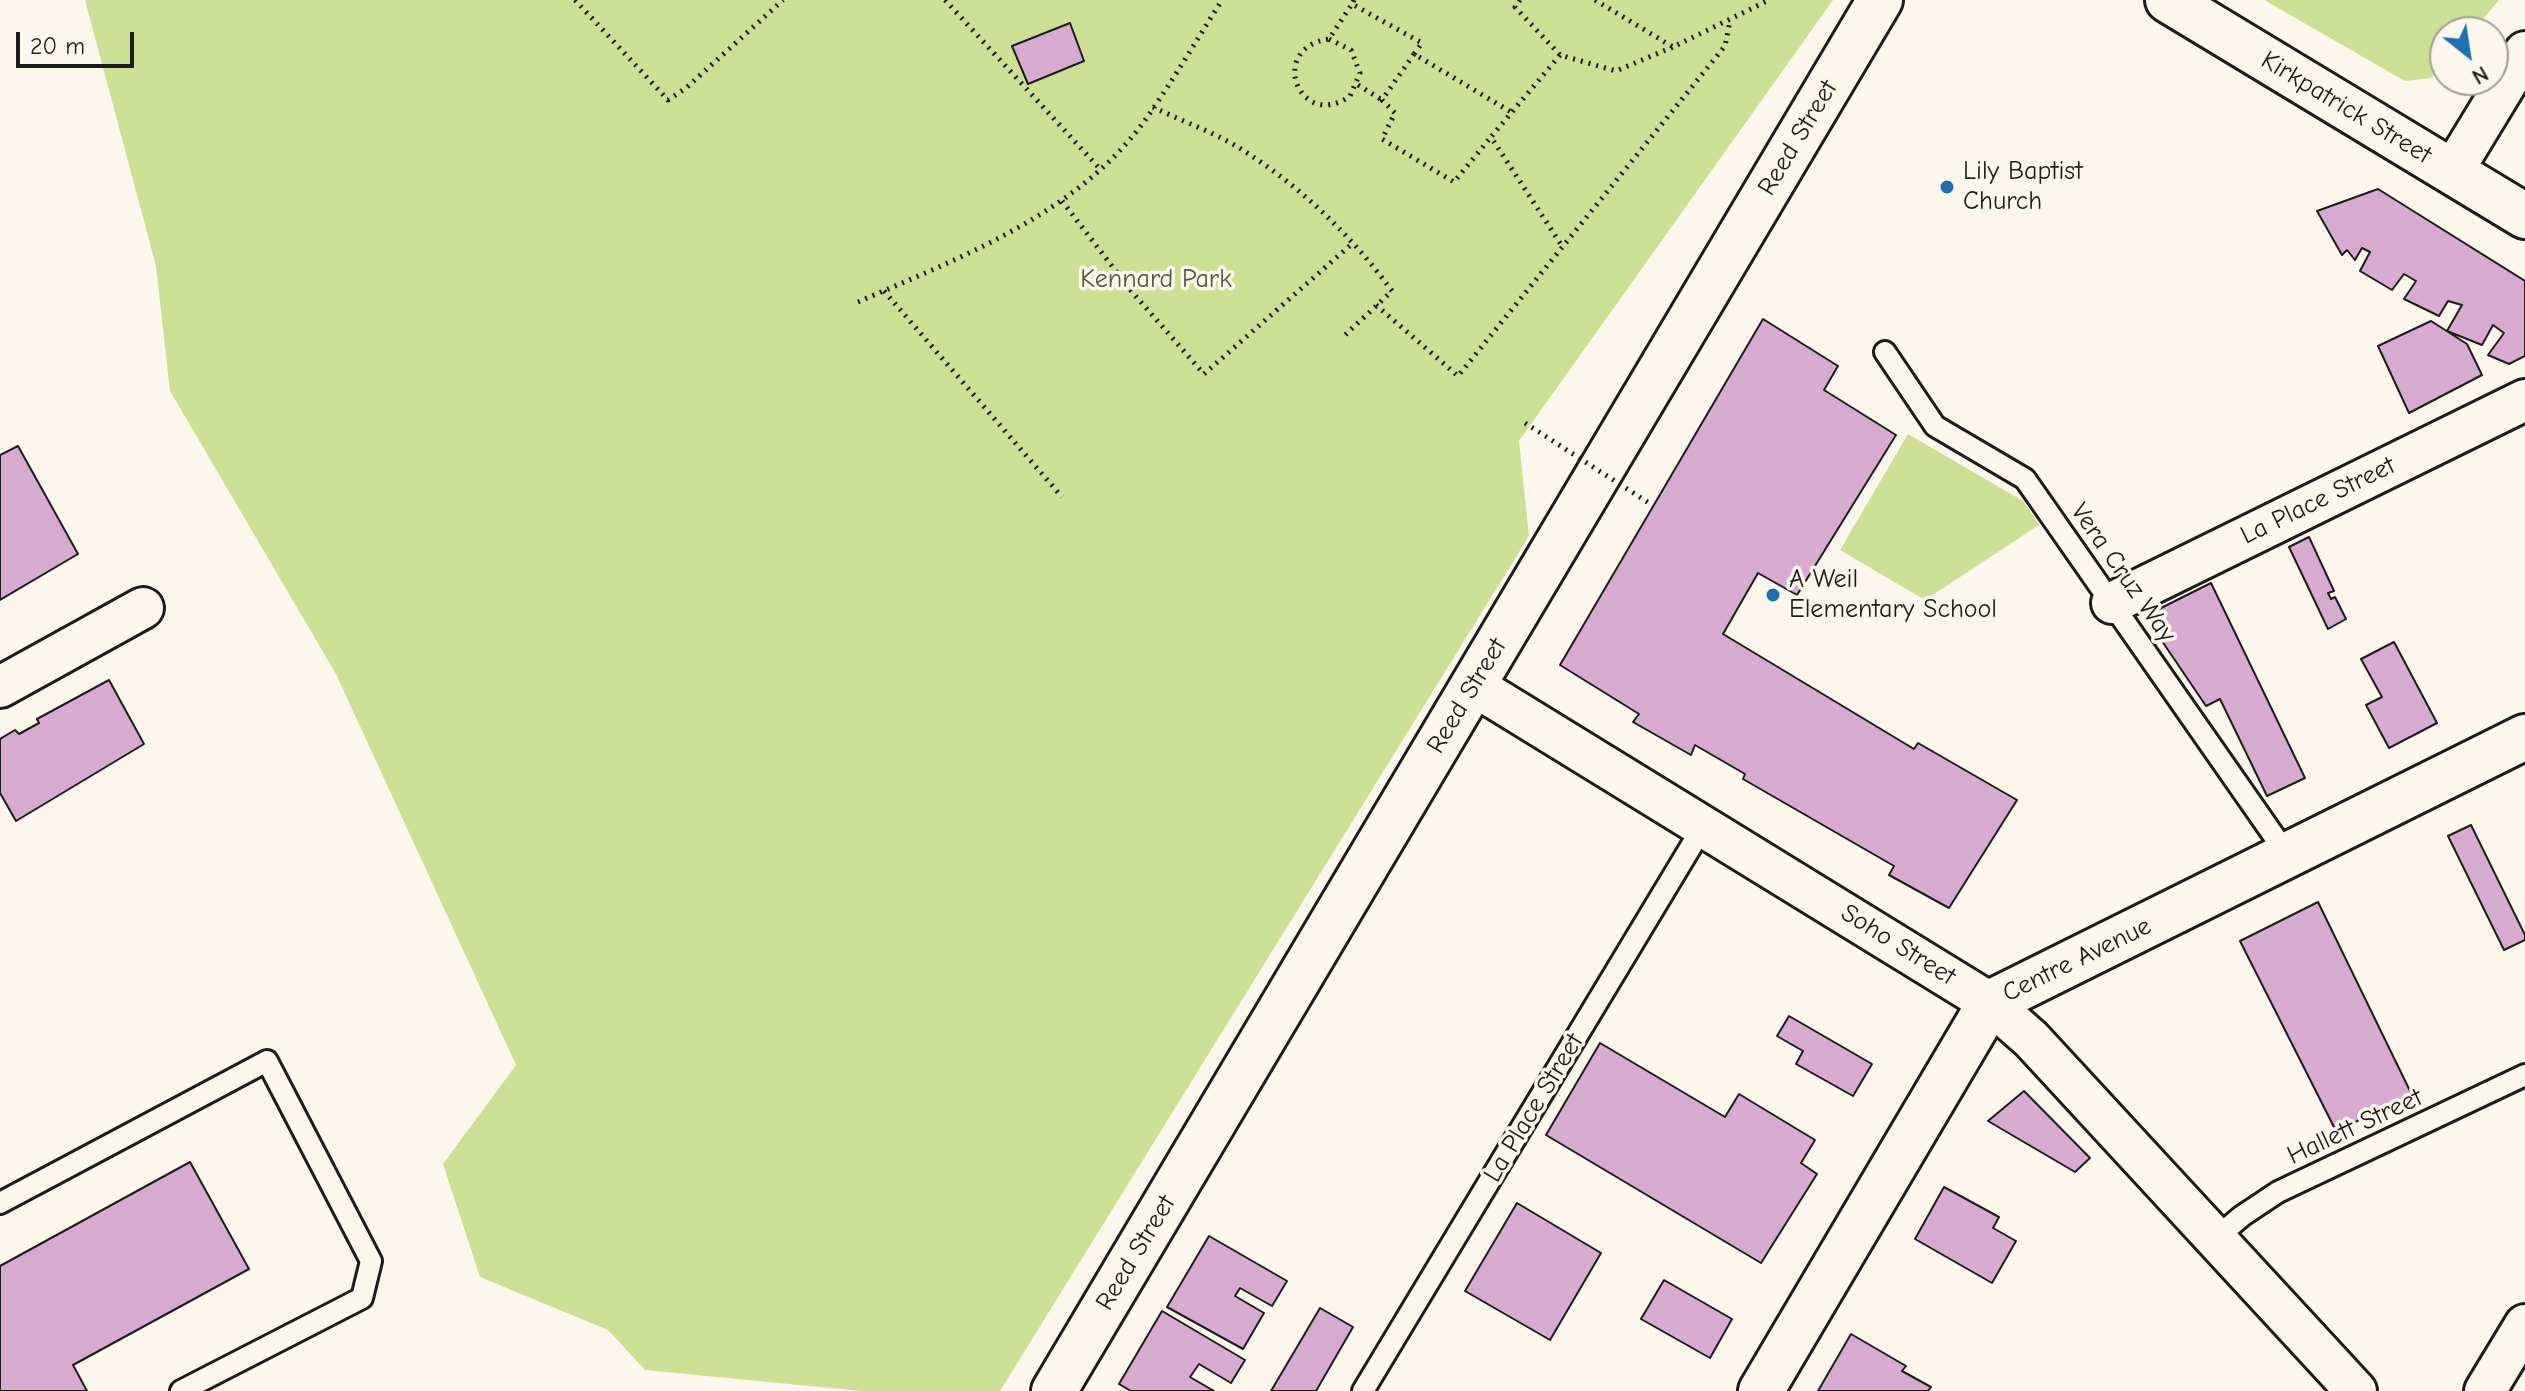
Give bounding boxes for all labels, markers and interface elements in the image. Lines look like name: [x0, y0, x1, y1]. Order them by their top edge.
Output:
scale bar: [20, 16, 138, 66]
north arrow: [2429, 16, 2509, 96]
text: 20 m: [30, 32, 85, 60]
street label: Kirkpatrick Street: [2255, 45, 2437, 171]
text: N: [2467, 60, 2493, 90]
street label: Reed Street: [1751, 75, 1845, 201]
place label: Lily Baptist Church: [1963, 156, 2083, 218]
marker: Lily Baptist Church: [1938, 178, 1956, 196]
park label: Kennard Park: [1080, 264, 1232, 296]
street label: La Place Street: [2236, 450, 2400, 552]
street label: Vera Cruz Way: [2064, 497, 2182, 649]
place label: A Weil Elementary School: [1789, 564, 1997, 626]
marker: A Weil Elementary School: [1764, 586, 1782, 604]
street label: Reed Street: [1420, 633, 1514, 759]
street label: Soho Street: [1835, 897, 1961, 993]
street label: Centre Avenue: [1998, 911, 2156, 1009]
street label: La Place Street: [1477, 1028, 1591, 1188]
street label: Hallett Street: [2283, 1082, 2427, 1172]
street label: Reed Street: [1089, 1190, 1183, 1316]

